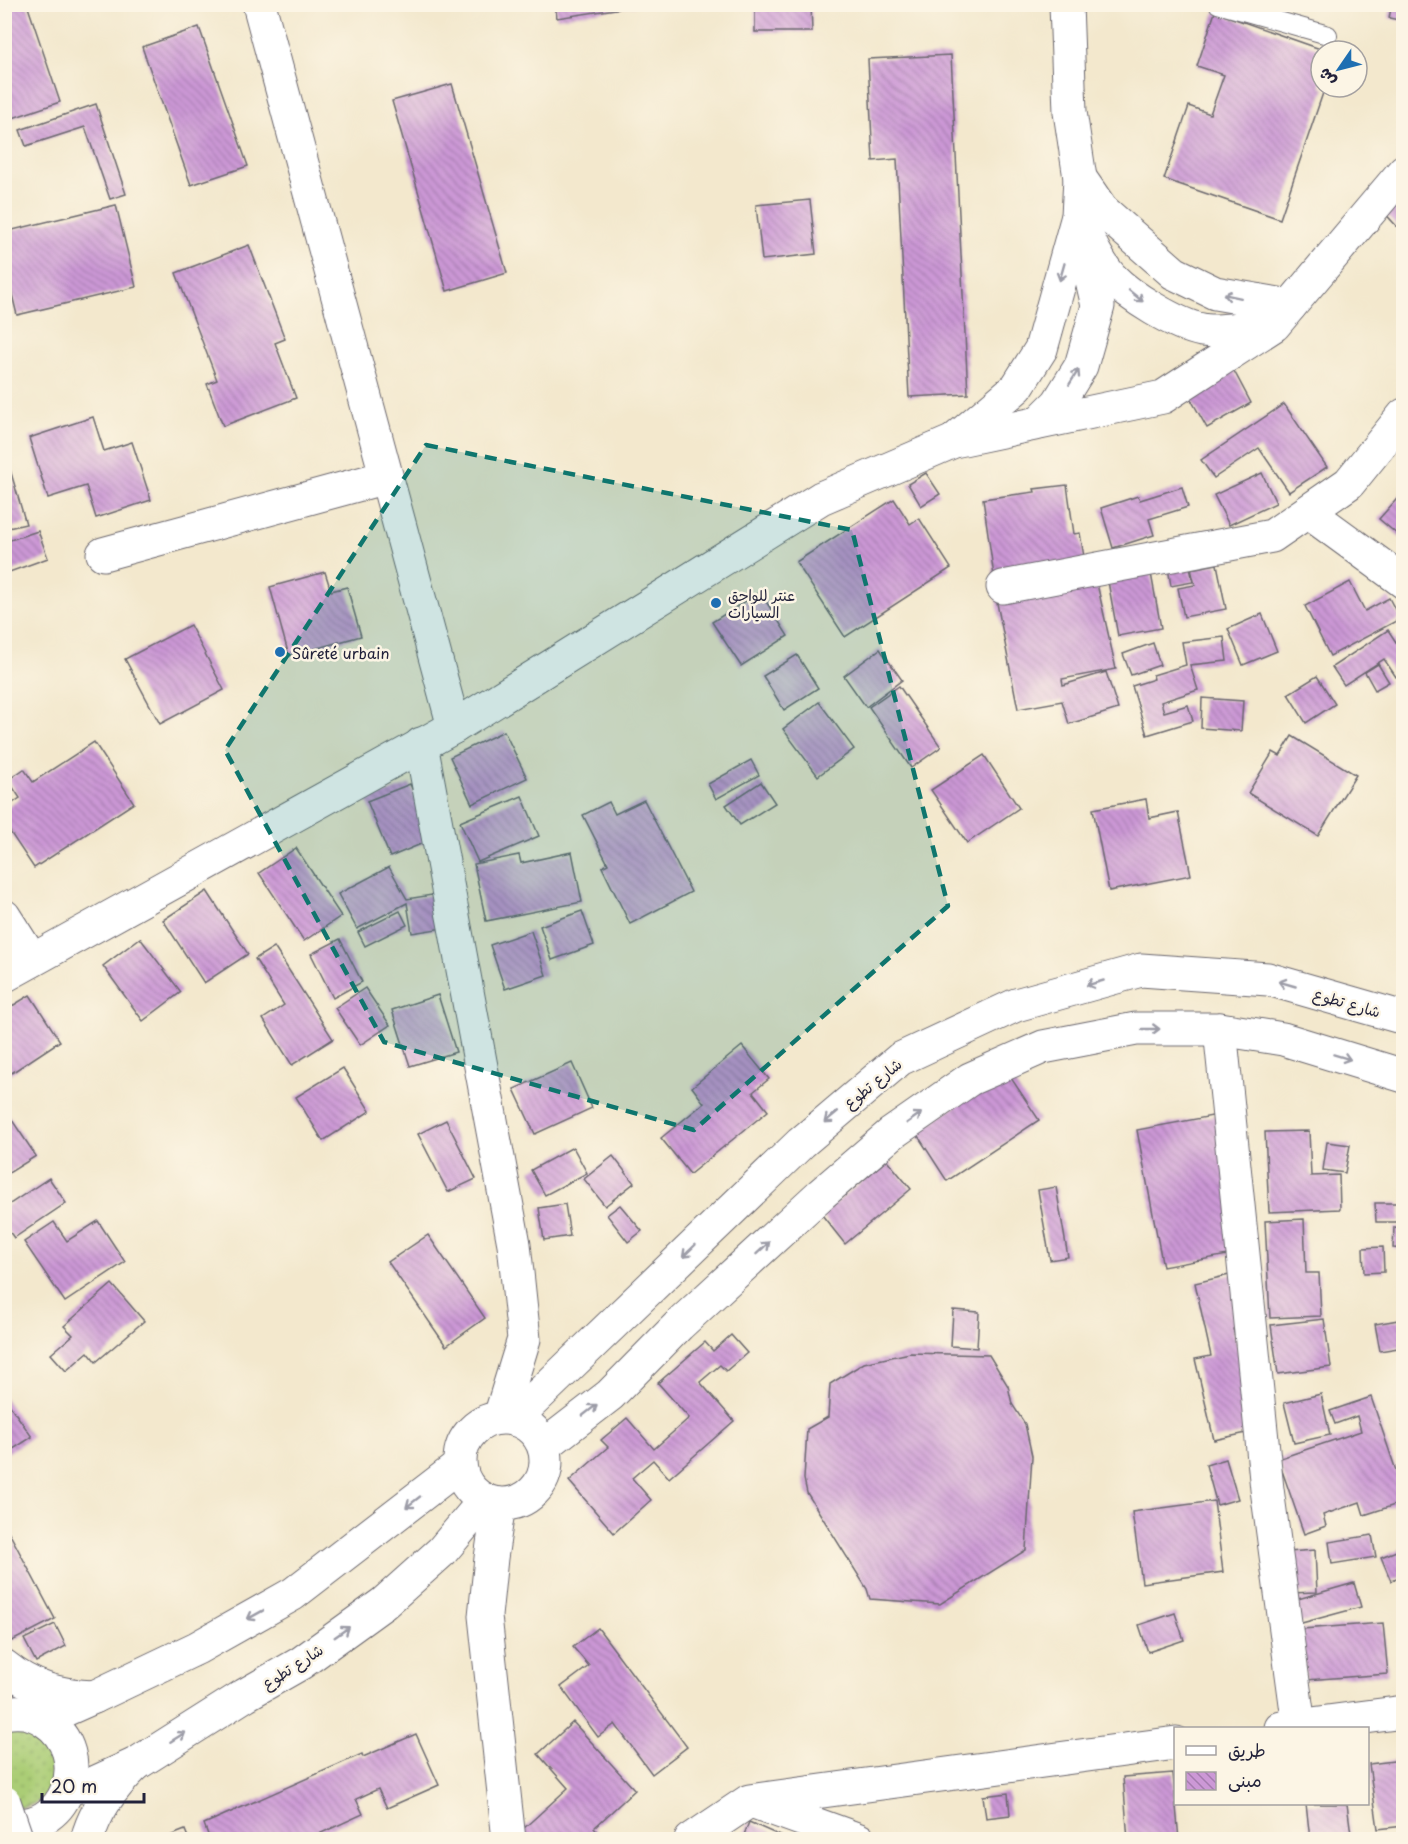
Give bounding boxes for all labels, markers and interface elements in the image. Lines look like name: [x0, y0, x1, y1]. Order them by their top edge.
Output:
north arrow: [1309, 39, 1369, 99]
text: ش: [1311, 64, 1341, 92]
one-way arrow: [1056, 263, 1067, 282]
one-way arrow: [1128, 290, 1144, 303]
one-way arrow: [1223, 290, 1242, 301]
one-way arrow: [1068, 369, 1080, 386]
place label: عنتر للواحق السيارات: [728, 583, 795, 623]
marker: عنتر للواحق السيارات: [709, 596, 723, 610]
place label: Sûreté urbain: [292, 641, 389, 664]
marker: Sûreté urbain: [273, 645, 287, 659]
one-way arrow: [1086, 978, 1105, 989]
one-way arrow: [1278, 978, 1297, 989]
street label: شارع تطوع: [1311, 981, 1383, 1023]
one-way arrow: [1140, 1023, 1160, 1035]
street label: شارع تطوع: [838, 1052, 906, 1114]
one-way arrow: [1332, 1052, 1351, 1063]
one-way arrow: [823, 1111, 839, 1124]
one-way arrow: [905, 1112, 921, 1124]
one-way arrow: [755, 1241, 770, 1255]
one-way arrow: [681, 1243, 696, 1258]
one-way arrow: [582, 1404, 598, 1417]
one-way arrow: [405, 1495, 421, 1508]
one-way arrow: [247, 1609, 264, 1621]
one-way arrow: [334, 1626, 350, 1638]
street label: شارع تطوع: [257, 1638, 327, 1694]
legend: [1174, 1727, 1369, 1805]
one-way arrow: [169, 1731, 186, 1743]
text: طريق: [1228, 1736, 1266, 1763]
scale bar: [42, 1766, 144, 1804]
text: مبنى: [1228, 1766, 1262, 1793]
text: 20 m: [51, 1772, 97, 1799]

